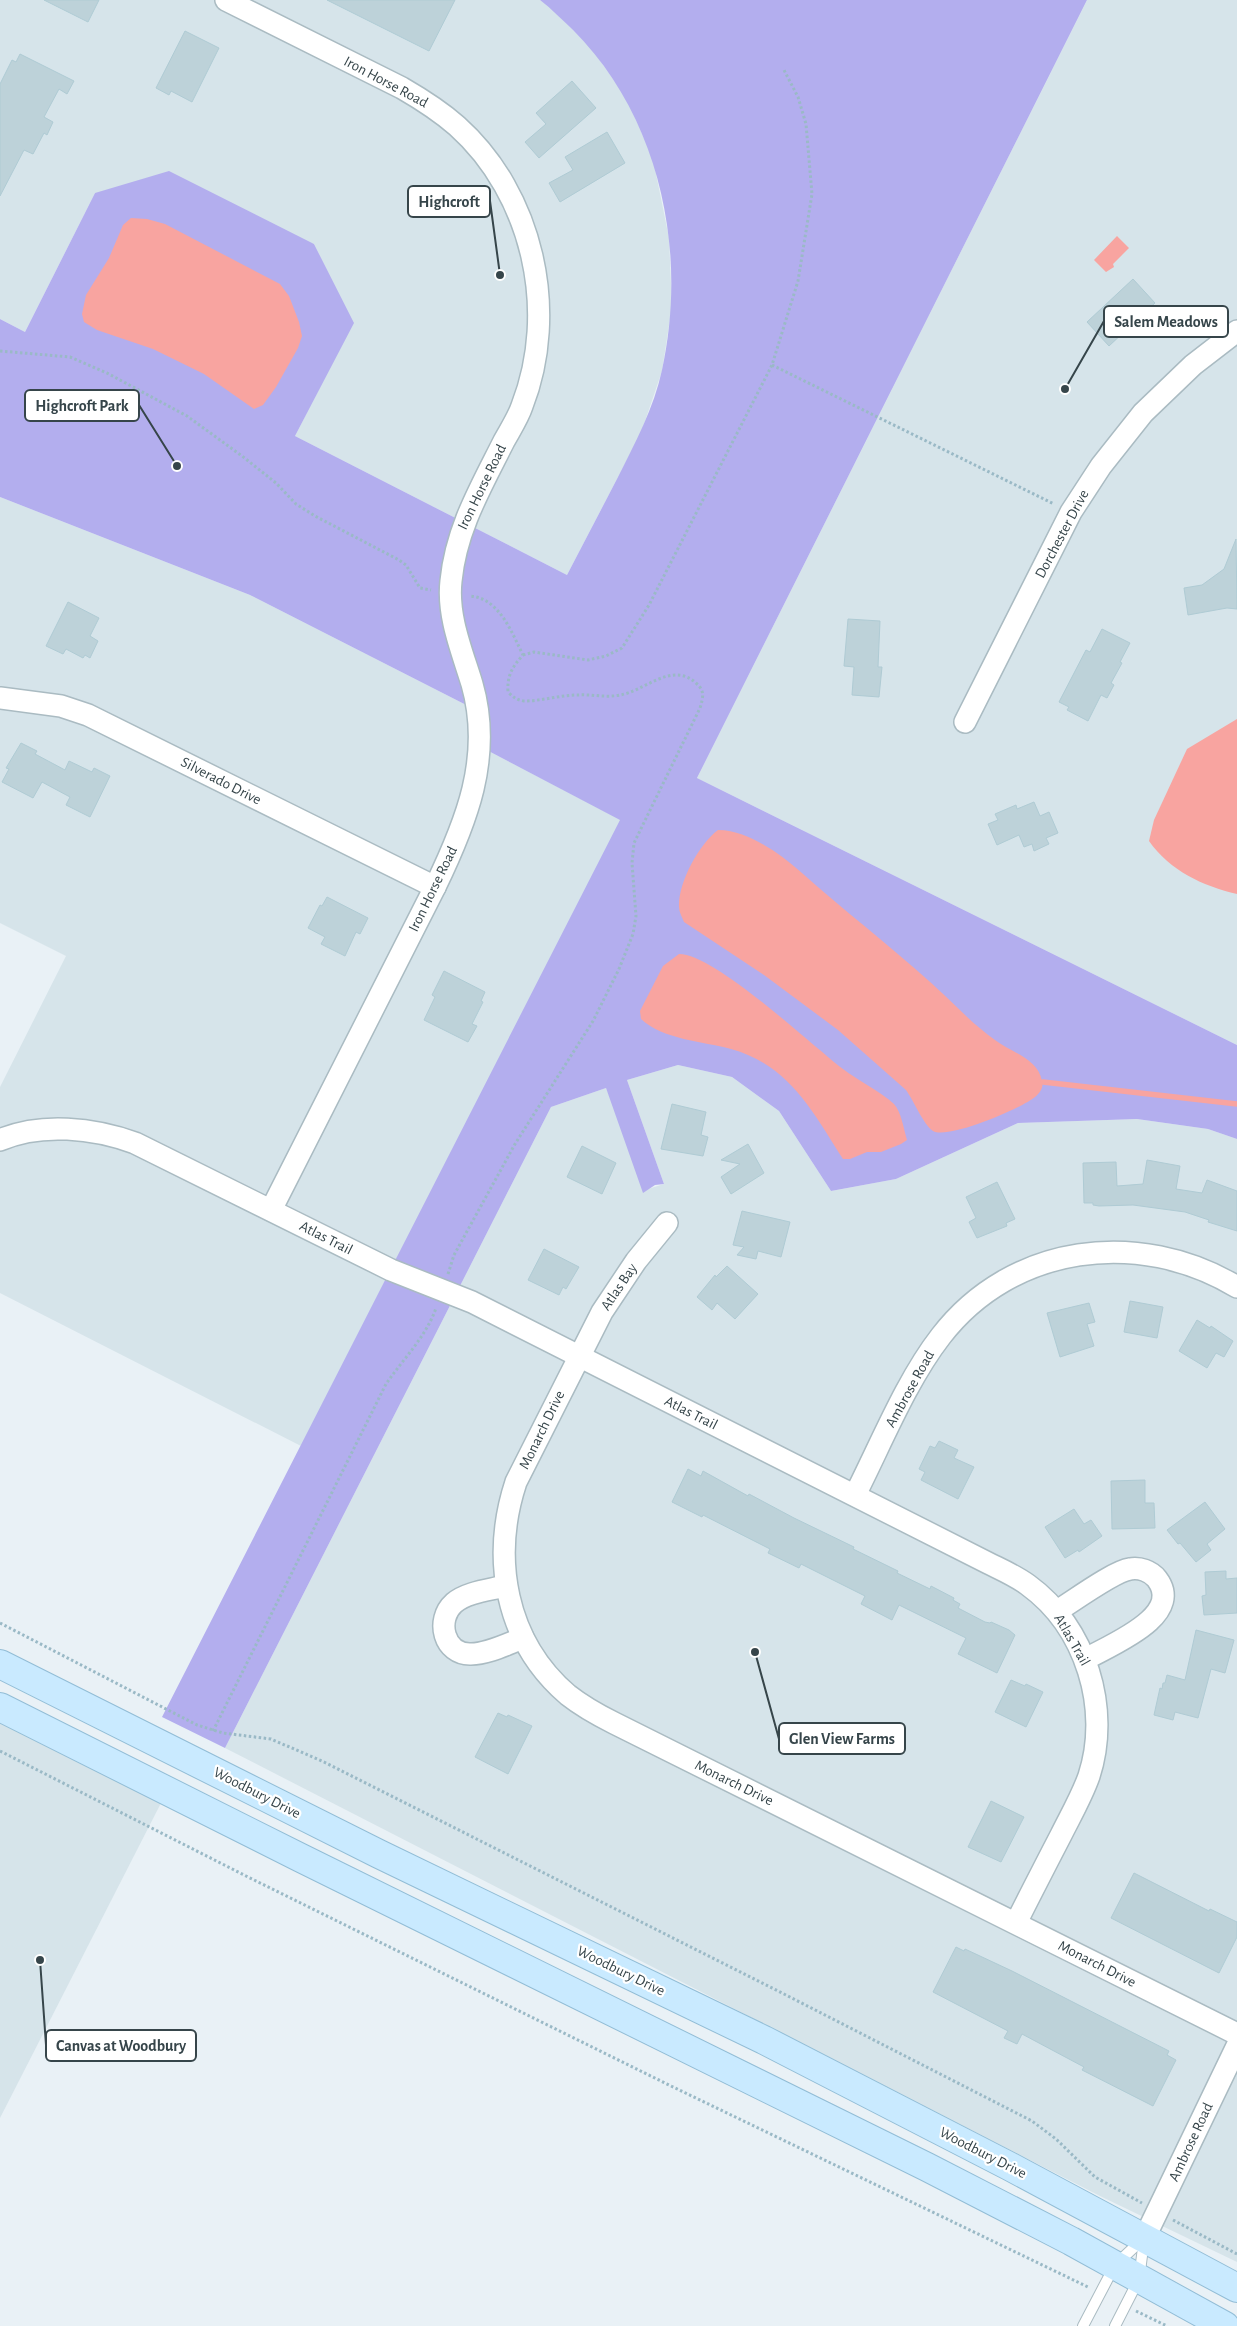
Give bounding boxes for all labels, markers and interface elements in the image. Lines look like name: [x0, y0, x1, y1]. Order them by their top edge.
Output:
street label: Iron Horse Road: [341, 54, 431, 111]
callout: Highcroft: [408, 186, 490, 217]
text: Highcroft: [418, 194, 480, 210]
callout: Salem Meadows: [1104, 306, 1228, 337]
text: Salem Meadows: [1114, 314, 1218, 330]
callout: Highcroft Park: [25, 390, 139, 421]
text: Highcroft Park: [35, 398, 129, 414]
street label: Iron Horse Road: [455, 442, 509, 532]
street label: Dorchester Drive: [1032, 487, 1092, 581]
street label: Silverado Drive: [178, 754, 264, 808]
street label: Iron Horse Road: [406, 844, 460, 934]
street label: Atlas Trail: [297, 1218, 355, 1258]
street label: Atlas Bay: [598, 1260, 640, 1313]
street label: Ambrose Road: [883, 1348, 937, 1430]
street label: Monarch Drive: [517, 1388, 567, 1472]
street label: Atlas Trail: [662, 1393, 720, 1433]
street label: Atlas Trail: [1051, 1611, 1093, 1669]
callout: Glen View Farms: [779, 1723, 905, 1754]
text: Glen View Farms: [789, 1731, 895, 1747]
street label: Monarch Drive: [692, 1758, 776, 1808]
street label: Woodbury Drive: [211, 1765, 303, 1821]
street label: Monarch Drive: [1056, 1938, 1139, 1990]
street label: Woodbury Drive: [575, 1943, 667, 1999]
callout: Canvas at Woodbury: [46, 2030, 196, 2061]
text: Canvas at Woodbury: [56, 2038, 187, 2055]
street label: Ambrose Road: [1166, 2100, 1216, 2184]
street label: Woodbury Drive: [937, 2125, 1029, 2181]

